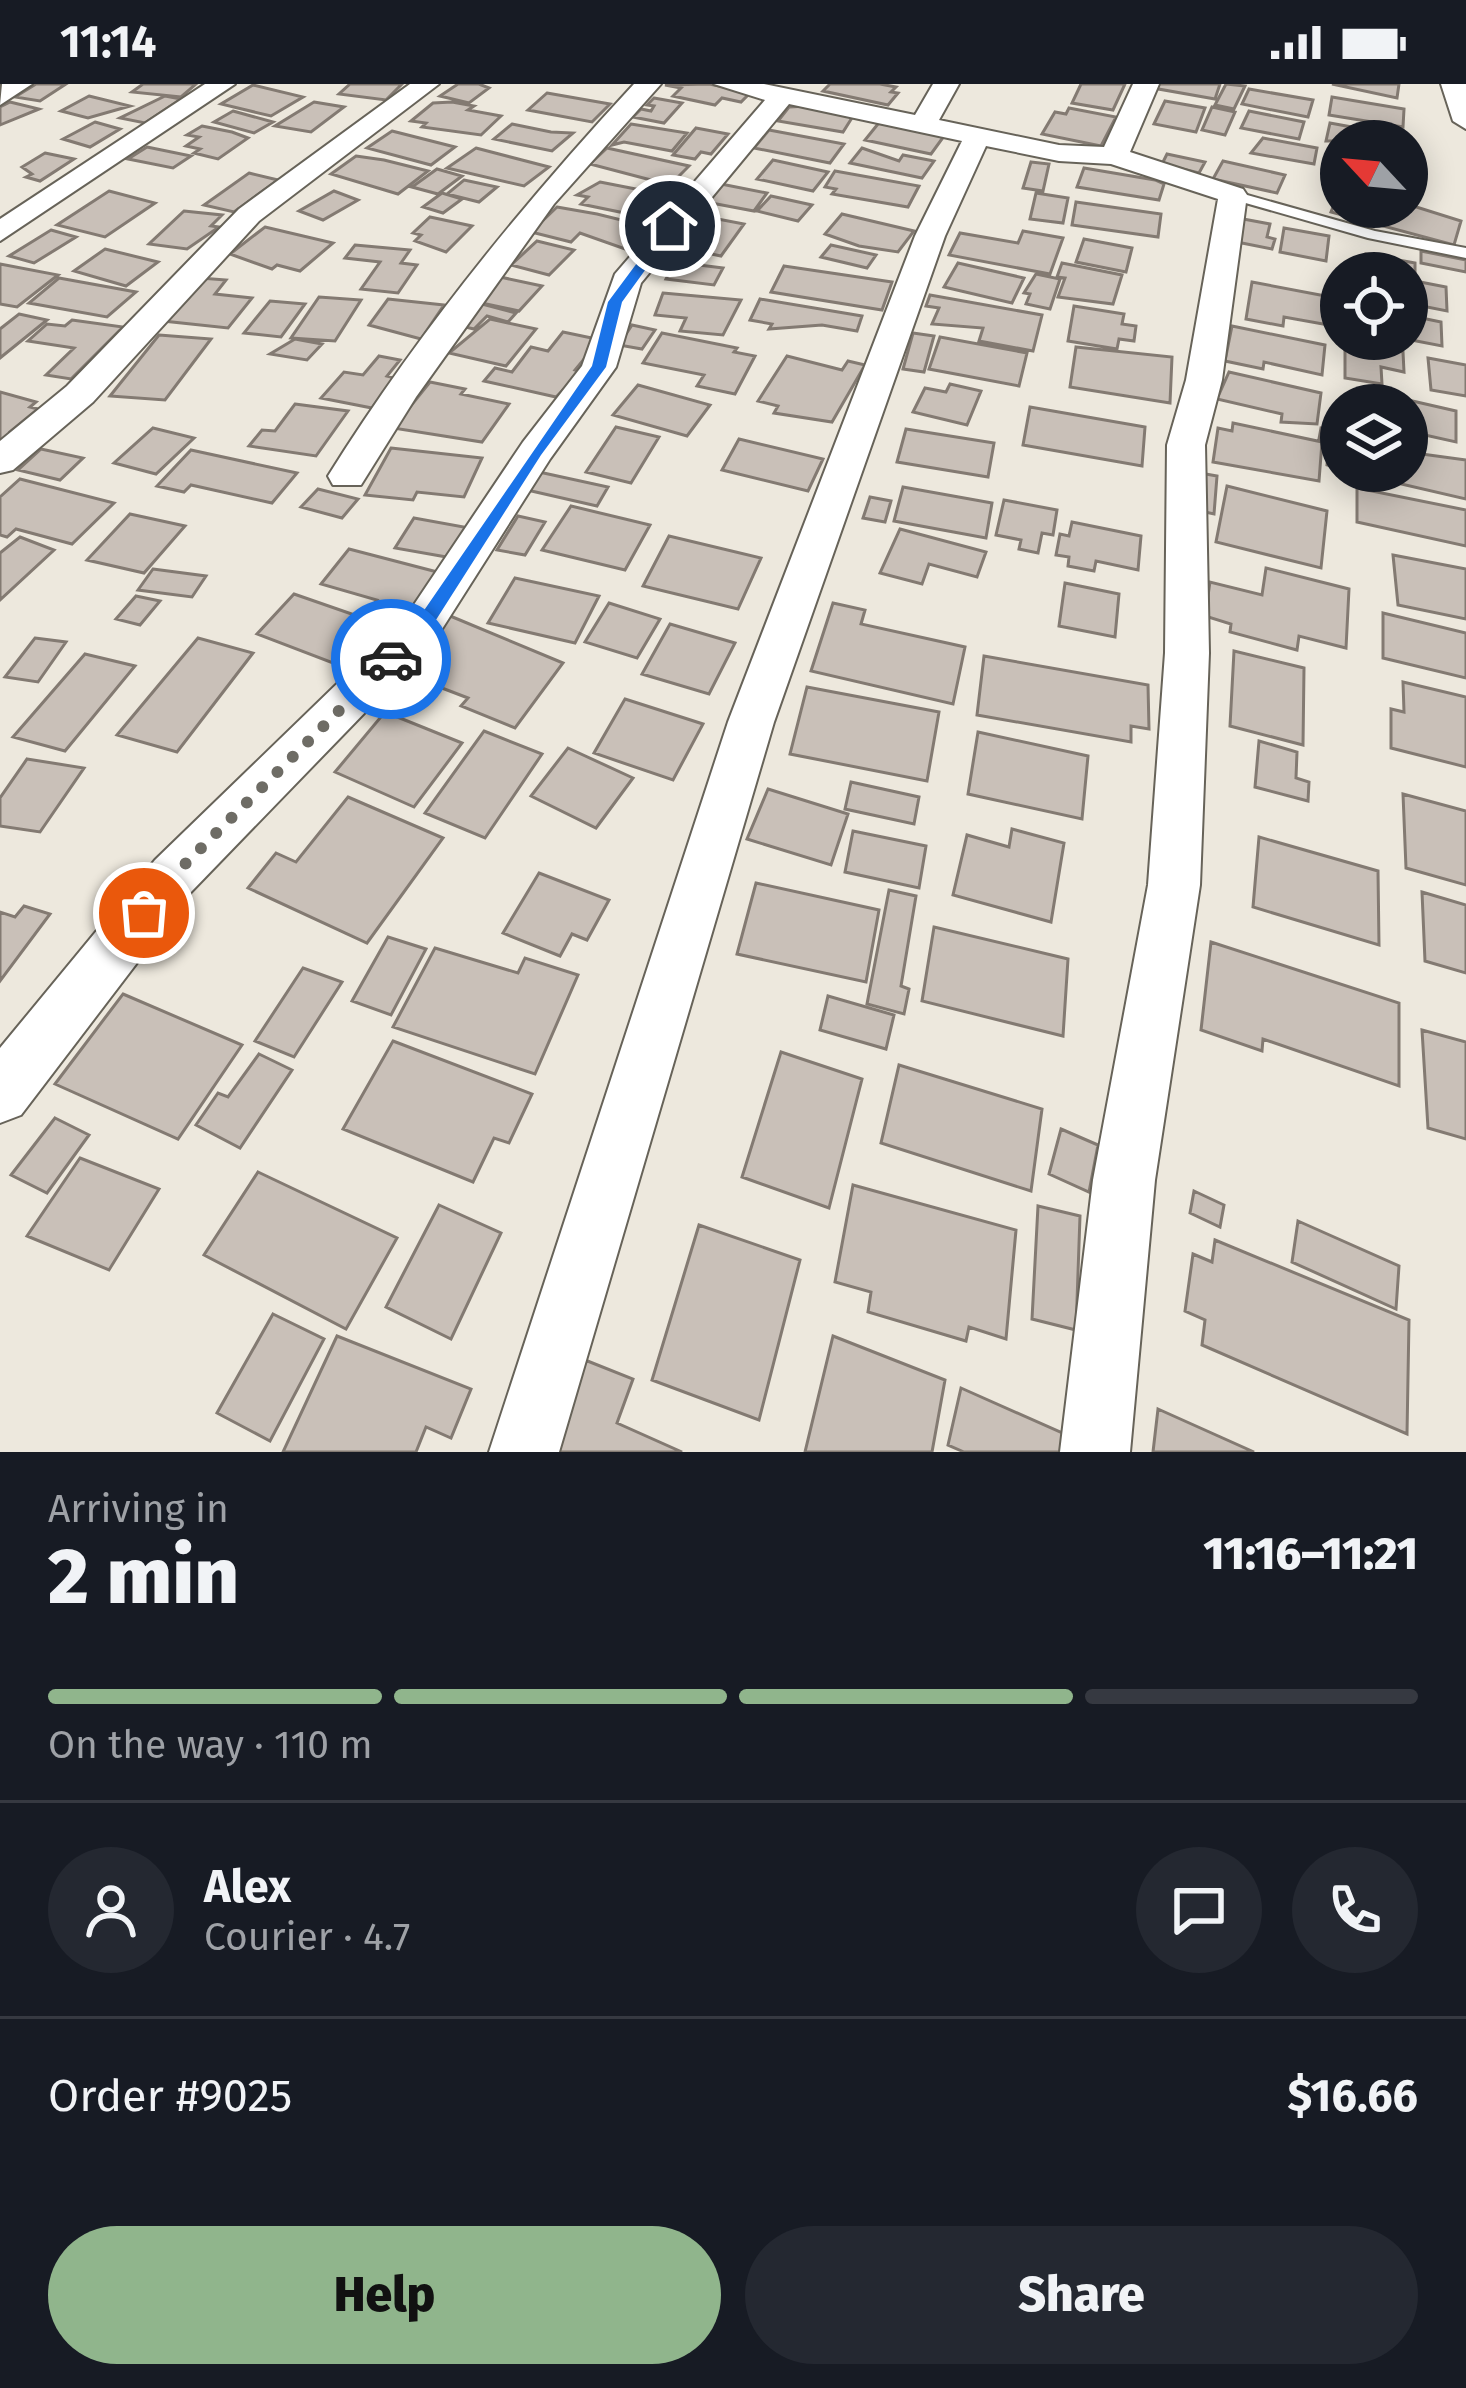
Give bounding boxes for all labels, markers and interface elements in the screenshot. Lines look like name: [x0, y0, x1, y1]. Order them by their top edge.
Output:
text: 11:14: [60, 15, 157, 69]
north arrow: [1320, 120, 1428, 228]
map controls: [1320, 120, 1428, 492]
pin: [619, 175, 721, 277]
icon: home: [637, 193, 703, 259]
button: locate: [1320, 252, 1428, 360]
button: layers: [1320, 384, 1428, 492]
courier: [331, 599, 451, 719]
icon: car: [358, 626, 424, 692]
pin: [93, 862, 195, 964]
icon: bag: [111, 880, 177, 946]
text: Arriving in: [48, 1486, 229, 1532]
text: 11:16–11:21: [1203, 1527, 1418, 1581]
text: 2 min: [48, 1530, 239, 1624]
text: On the way · 110 m: [48, 1722, 373, 1768]
button: person: [48, 1847, 174, 1973]
button: chat: [1136, 1847, 1262, 1973]
button: phone: [1292, 1847, 1418, 1973]
text: Alex: [204, 1860, 291, 1914]
text: Courier · 4.7: [204, 1914, 410, 1960]
text: Order #9025: [48, 2069, 292, 2123]
text: $16.66: [1288, 2069, 1418, 2123]
button: Help: [48, 2226, 721, 2364]
button: Share: [745, 2226, 1418, 2364]

